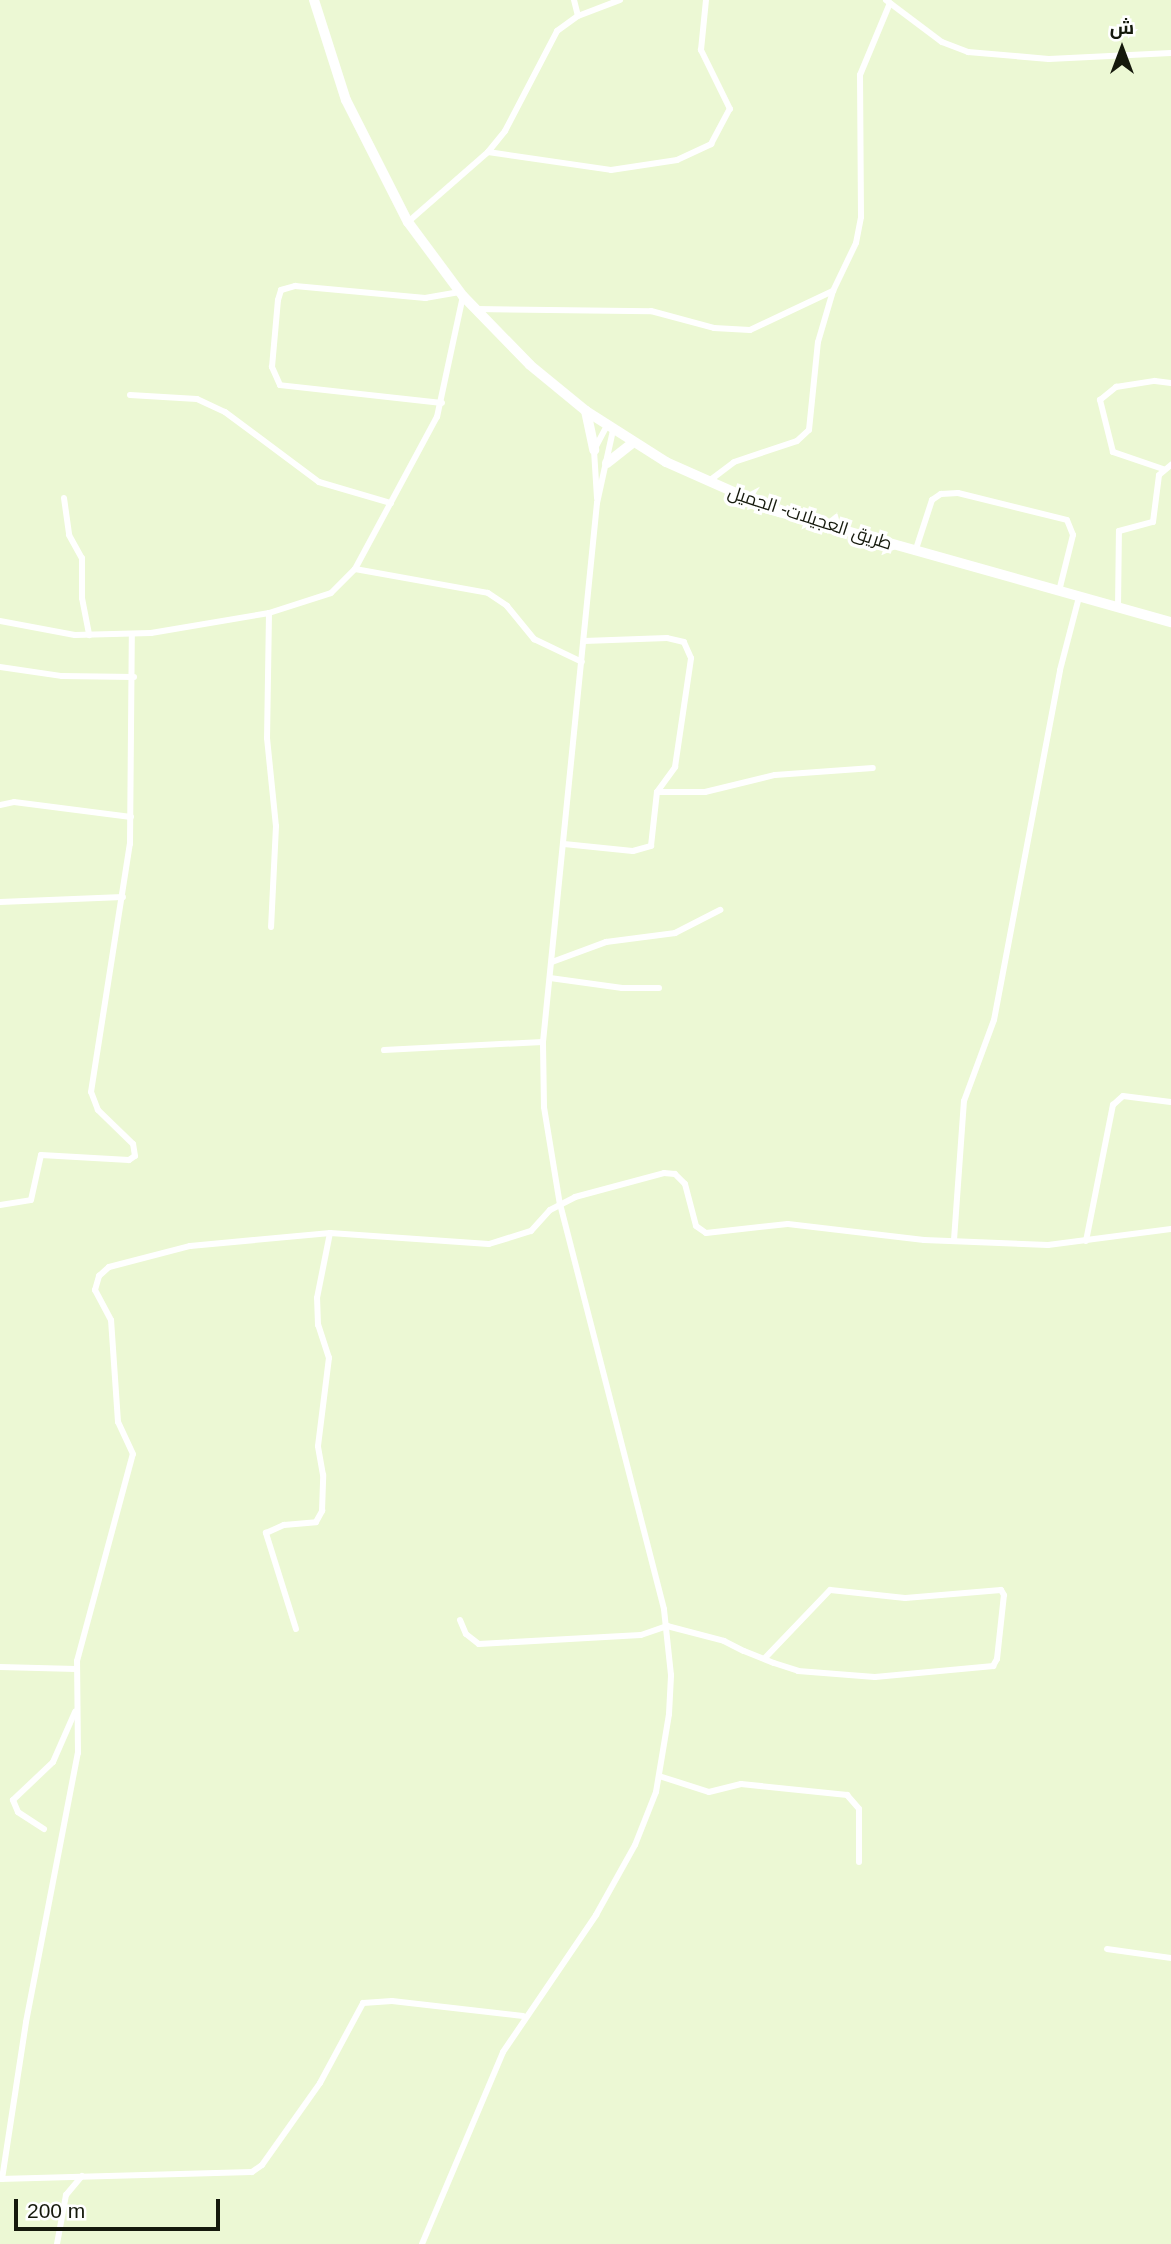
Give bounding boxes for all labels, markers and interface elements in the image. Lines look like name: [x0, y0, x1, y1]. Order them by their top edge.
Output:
north arrow: [1087, 14, 1157, 84]
text: ش: [1110, 17, 1134, 38]
street label: طريق العجيلات- الجميل: [725, 481, 895, 555]
scale bar: [18, 2184, 224, 2228]
text: 200 m: [27, 2199, 85, 2222]

